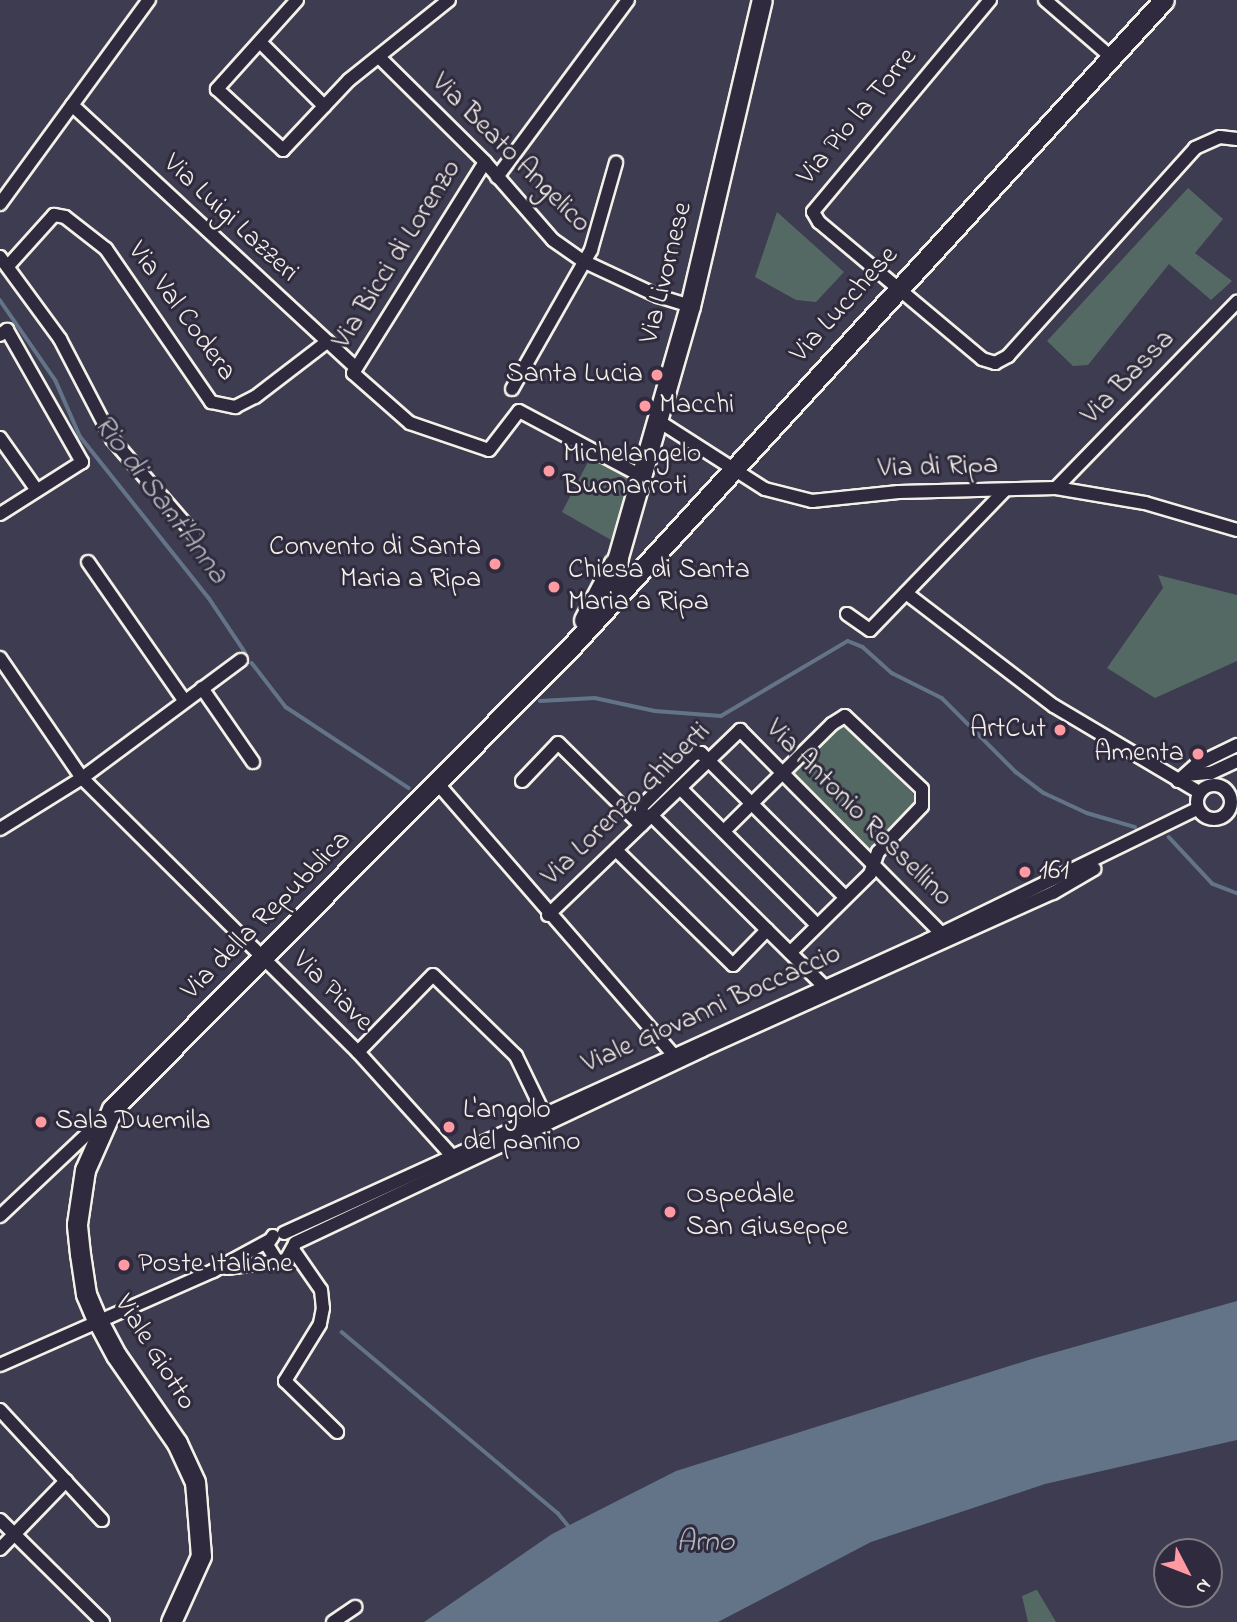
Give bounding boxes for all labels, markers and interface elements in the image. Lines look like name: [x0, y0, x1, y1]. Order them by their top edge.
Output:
street label: Via Pio la Torre: [791, 41, 925, 193]
street label: Via Beato Angelico: [423, 67, 597, 241]
street label: Via Luigi Lazzeri: [155, 148, 305, 290]
street label: Via Bicci di Lorenzo: [326, 154, 470, 356]
street label: Via Livornese: [633, 199, 701, 347]
street label: Via Val Codera: [119, 236, 243, 388]
street label: Via Lucchese: [784, 240, 906, 370]
street label: Via Bassa: [1075, 323, 1183, 433]
place label: Santa Lucia: [506, 358, 643, 392]
marker: Santa Lucia: [649, 367, 665, 383]
place label: Macchi: [659, 389, 734, 423]
marker: Macchi: [637, 398, 653, 414]
water label: Rio di Sant'Anna: [85, 408, 235, 592]
place label: Michelangelo Buonarroti: [563, 438, 701, 504]
street label: Via di Ripa: [877, 449, 999, 487]
marker: Michelangelo Buonarroti: [541, 463, 557, 479]
place label: Convento di Santa Maria a Ripa: [269, 531, 481, 597]
place label: Chiesa di Santa Maria a Ripa: [568, 554, 750, 620]
marker: Convento di Santa Maria a Ripa: [487, 556, 503, 572]
marker: Chiesa di Santa Maria a Ripa: [546, 579, 562, 595]
street label: Via Antonio Rossellino: [757, 713, 959, 915]
place label: ArtCut: [970, 713, 1046, 747]
street label: Via Lorenzo Ghiberti: [536, 716, 718, 894]
marker: ArtCut: [1052, 722, 1068, 738]
place label: Amenta: [1094, 737, 1184, 771]
marker: Amenta: [1190, 746, 1206, 762]
street label: Via della Repubblica: [175, 824, 359, 1008]
place label: 161: [1039, 855, 1069, 889]
marker: 161: [1017, 864, 1033, 880]
street label: Viale Giovanni Boccaccio: [577, 938, 847, 1082]
street label: Via Piave: [285, 945, 379, 1039]
place label: L'angolo del panino: [463, 1094, 581, 1160]
place label: Sala Duemila: [55, 1105, 211, 1139]
marker: Sala Duemila: [33, 1114, 49, 1130]
marker: L'angolo del panino: [441, 1119, 457, 1135]
place label: Ospedale San Giuseppe: [686, 1179, 848, 1245]
marker: Ospedale San Giuseppe: [660, 1202, 680, 1222]
place label: Poste Italiane: [138, 1248, 293, 1282]
marker: Poste Italiane: [116, 1257, 132, 1273]
street label: Viale Giotto: [105, 1289, 203, 1417]
water label: Arno: [676, 1525, 734, 1561]
north arrow: [1153, 1538, 1223, 1608]
text: N: [1188, 1572, 1217, 1600]

